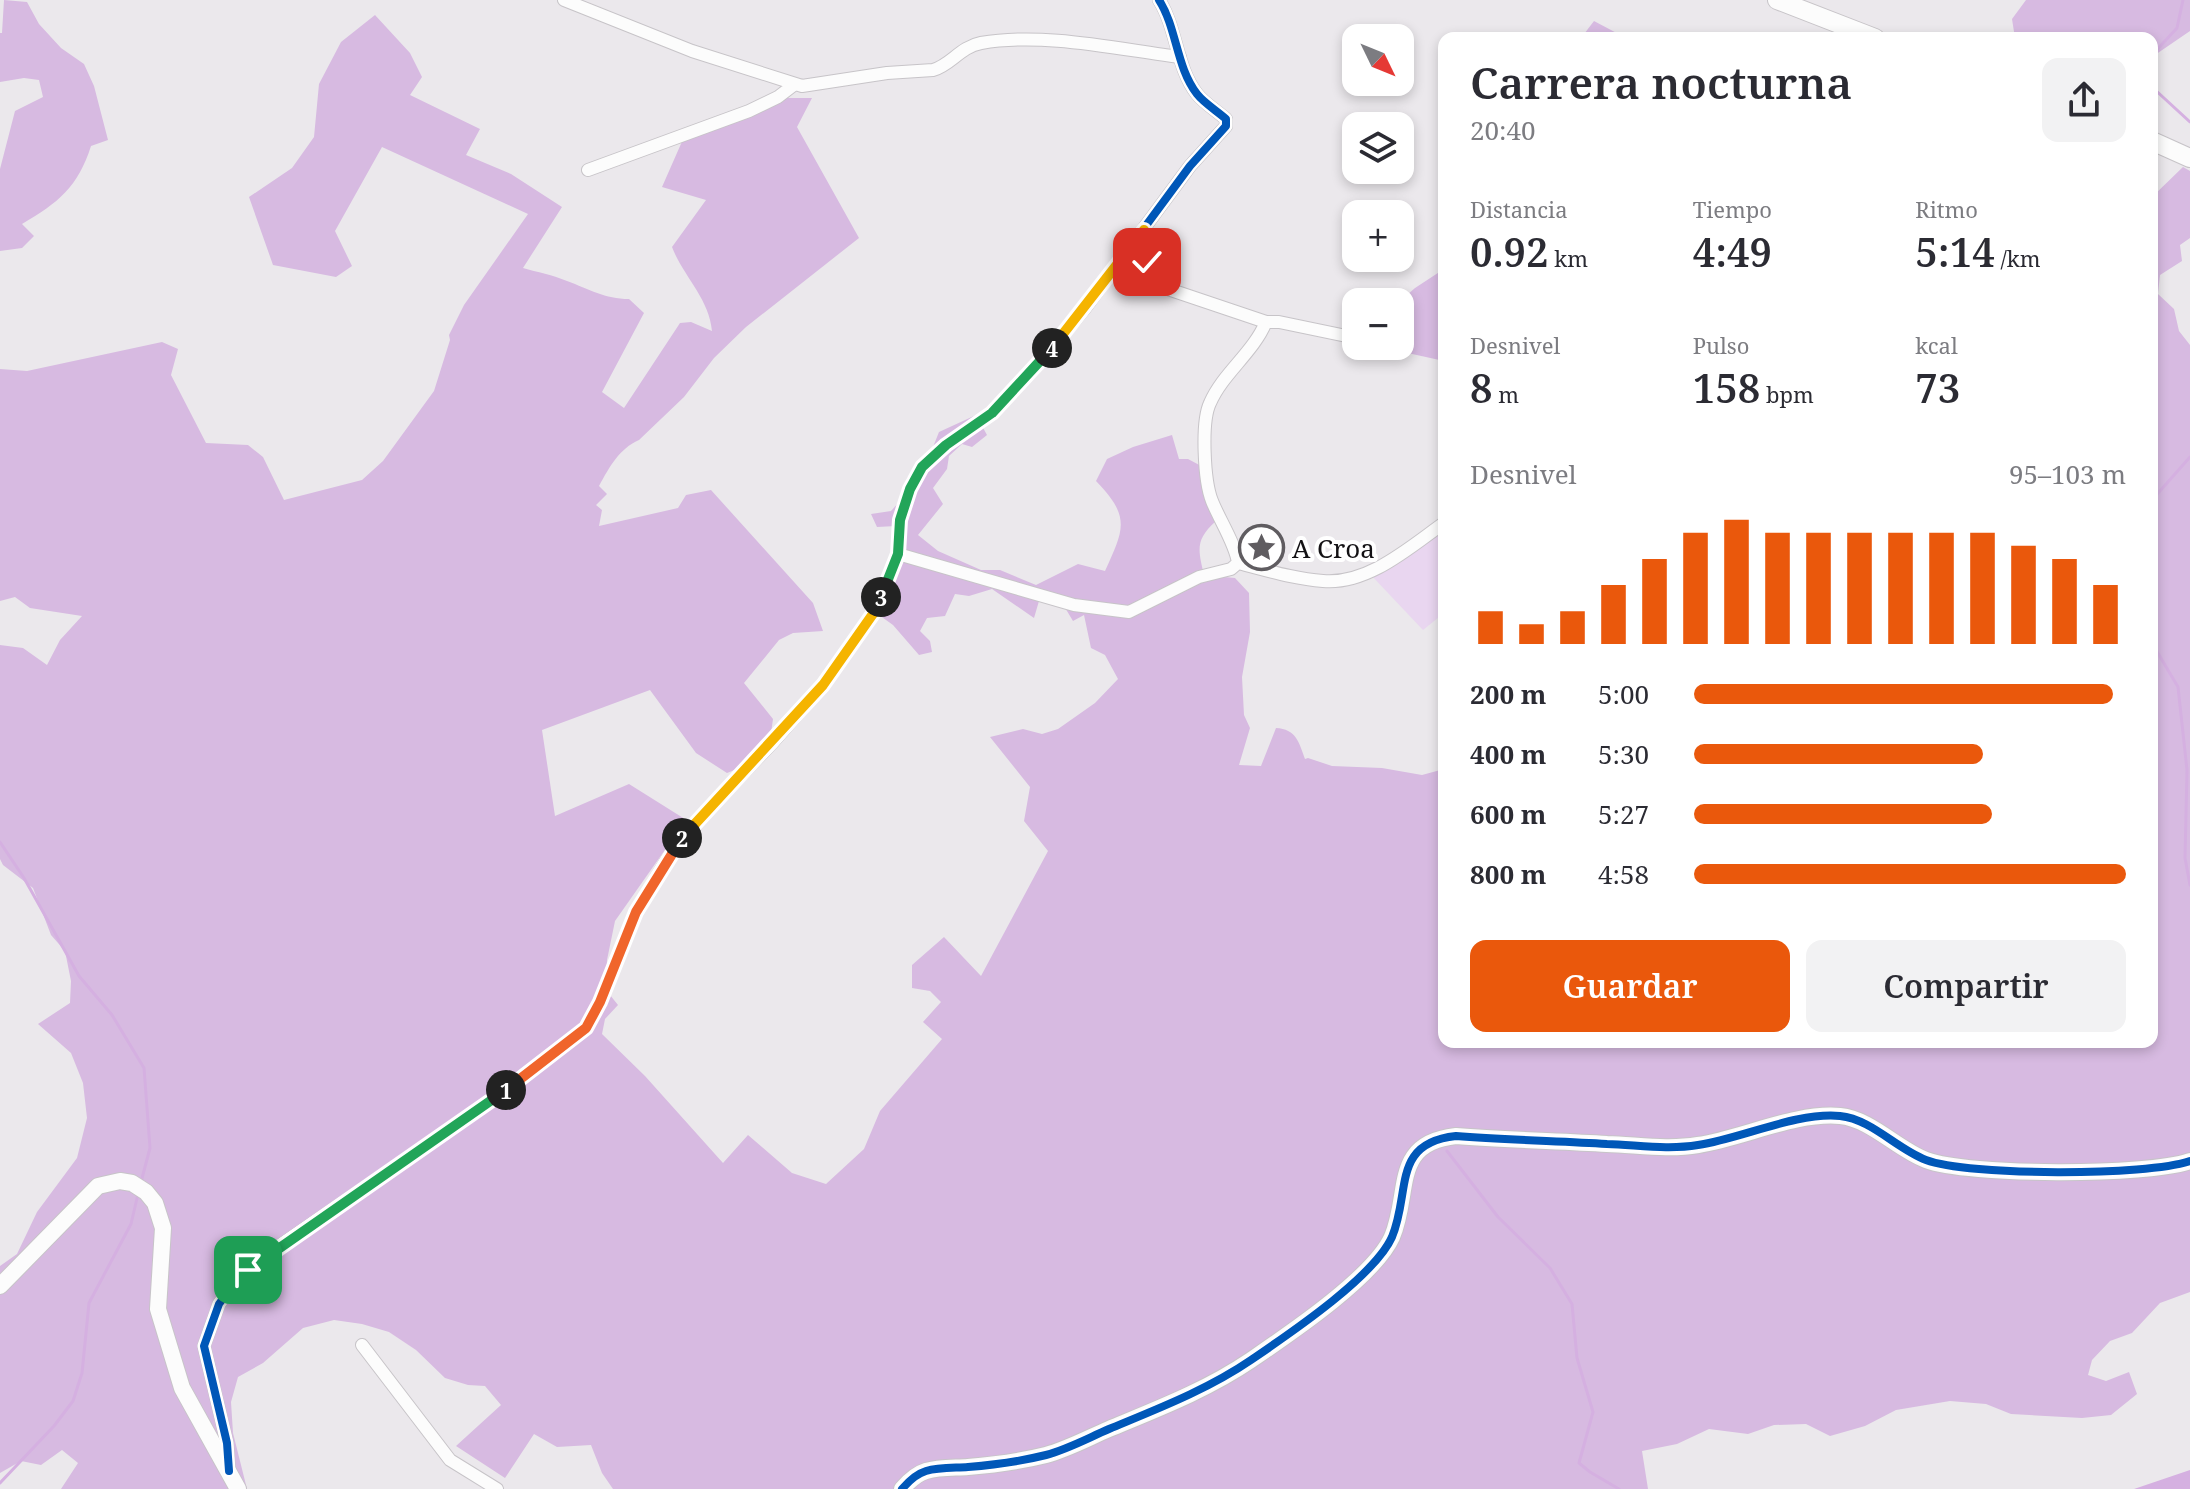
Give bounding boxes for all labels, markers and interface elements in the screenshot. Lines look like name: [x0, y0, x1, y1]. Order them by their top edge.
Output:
north arrow: [1342, 24, 1414, 96]
map controls: [1342, 24, 1414, 360]
text: Carrera nocturna: [1470, 52, 1852, 112]
button: share: [2042, 58, 2126, 142]
button: layers: [1342, 112, 1414, 184]
text: 20:40: [1470, 112, 1536, 148]
text: Distancia: [1470, 194, 1568, 224]
text: Tiempo: [1693, 194, 1772, 224]
text: Ritmo: [1915, 194, 1978, 224]
button: +: [1342, 200, 1414, 272]
text: 0.92: [1470, 224, 1549, 279]
text: 4:49: [1693, 224, 1772, 279]
text: 5:14: [1915, 224, 1995, 279]
pin: [1113, 228, 1181, 296]
icon: check: [1125, 240, 1169, 284]
text: km: [1549, 243, 1588, 273]
text: /km: [1995, 243, 2041, 273]
button: −: [1342, 288, 1414, 360]
pin: 4: [1032, 328, 1072, 368]
text: Desnivel: [1470, 330, 1560, 360]
text: Pulso: [1693, 330, 1749, 360]
text: kcal: [1915, 330, 1958, 360]
text: 4: [1046, 333, 1058, 363]
text: 8: [1470, 360, 1493, 415]
text: 158: [1693, 360, 1760, 415]
text: 73: [1915, 360, 1960, 415]
text: m: [1493, 379, 1519, 409]
text: bpm: [1760, 379, 1814, 409]
text: Desnivel: [1470, 456, 1577, 492]
text: 95–103 m: [2009, 456, 2126, 492]
place icon: A Croa: [1237, 524, 1285, 572]
place label: A Croa: [1292, 530, 1375, 566]
pin: 3: [861, 577, 901, 617]
text: 3: [875, 582, 887, 612]
text: 200 m: [1470, 676, 1546, 712]
text: 5:00: [1598, 676, 1649, 712]
text: 400 m: [1470, 736, 1546, 772]
text: 5:30: [1598, 736, 1649, 772]
text: 600 m: [1470, 796, 1546, 832]
text: 5:27: [1598, 796, 1649, 832]
pin: 2: [662, 818, 702, 858]
text: 2: [676, 823, 688, 853]
text: 800 m: [1470, 856, 1546, 892]
text: 4:58: [1598, 856, 1649, 892]
button: Guardar: [1470, 940, 1790, 1032]
button: Compartir: [1806, 940, 2126, 1032]
pin: 1: [486, 1070, 526, 1110]
text: 1: [500, 1075, 512, 1105]
pin: [214, 1236, 282, 1304]
icon: arrive: [226, 1248, 270, 1292]

